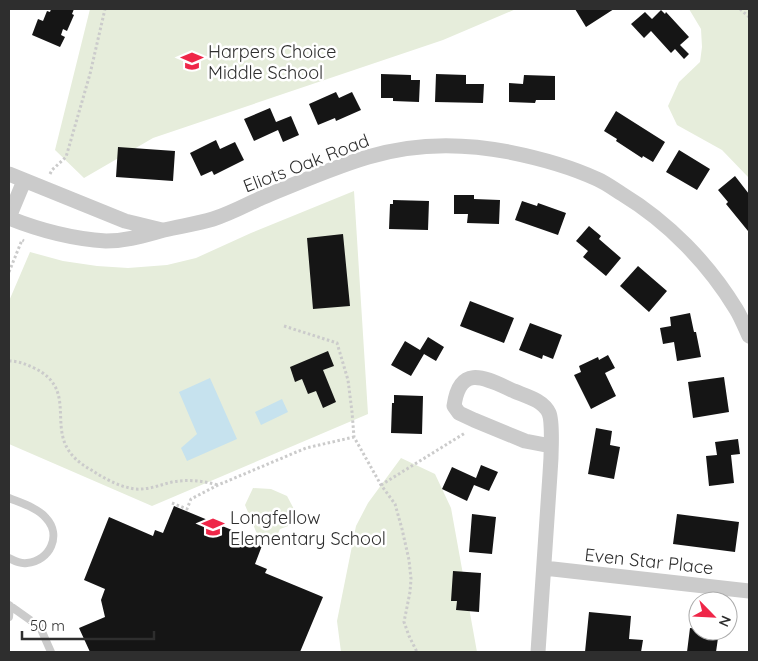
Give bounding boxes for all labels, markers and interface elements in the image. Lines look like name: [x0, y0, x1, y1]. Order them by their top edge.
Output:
place label: Harpers Choice Middle School: [208, 40, 336, 84]
school or university icon: Harpers Choice Middle School: [179, 48, 205, 74]
street label: Eliots Oak Road: [240, 128, 372, 198]
place label: Longfellow Elementary School: [230, 506, 386, 550]
school or university icon: Longfellow Elementary School: [200, 514, 226, 540]
street label: Even Star Place: [584, 543, 714, 579]
north arrow: [688, 591, 738, 641]
scale bar: [22, 608, 155, 640]
text: N: [715, 613, 735, 630]
text: 50 m: [30, 616, 65, 635]

